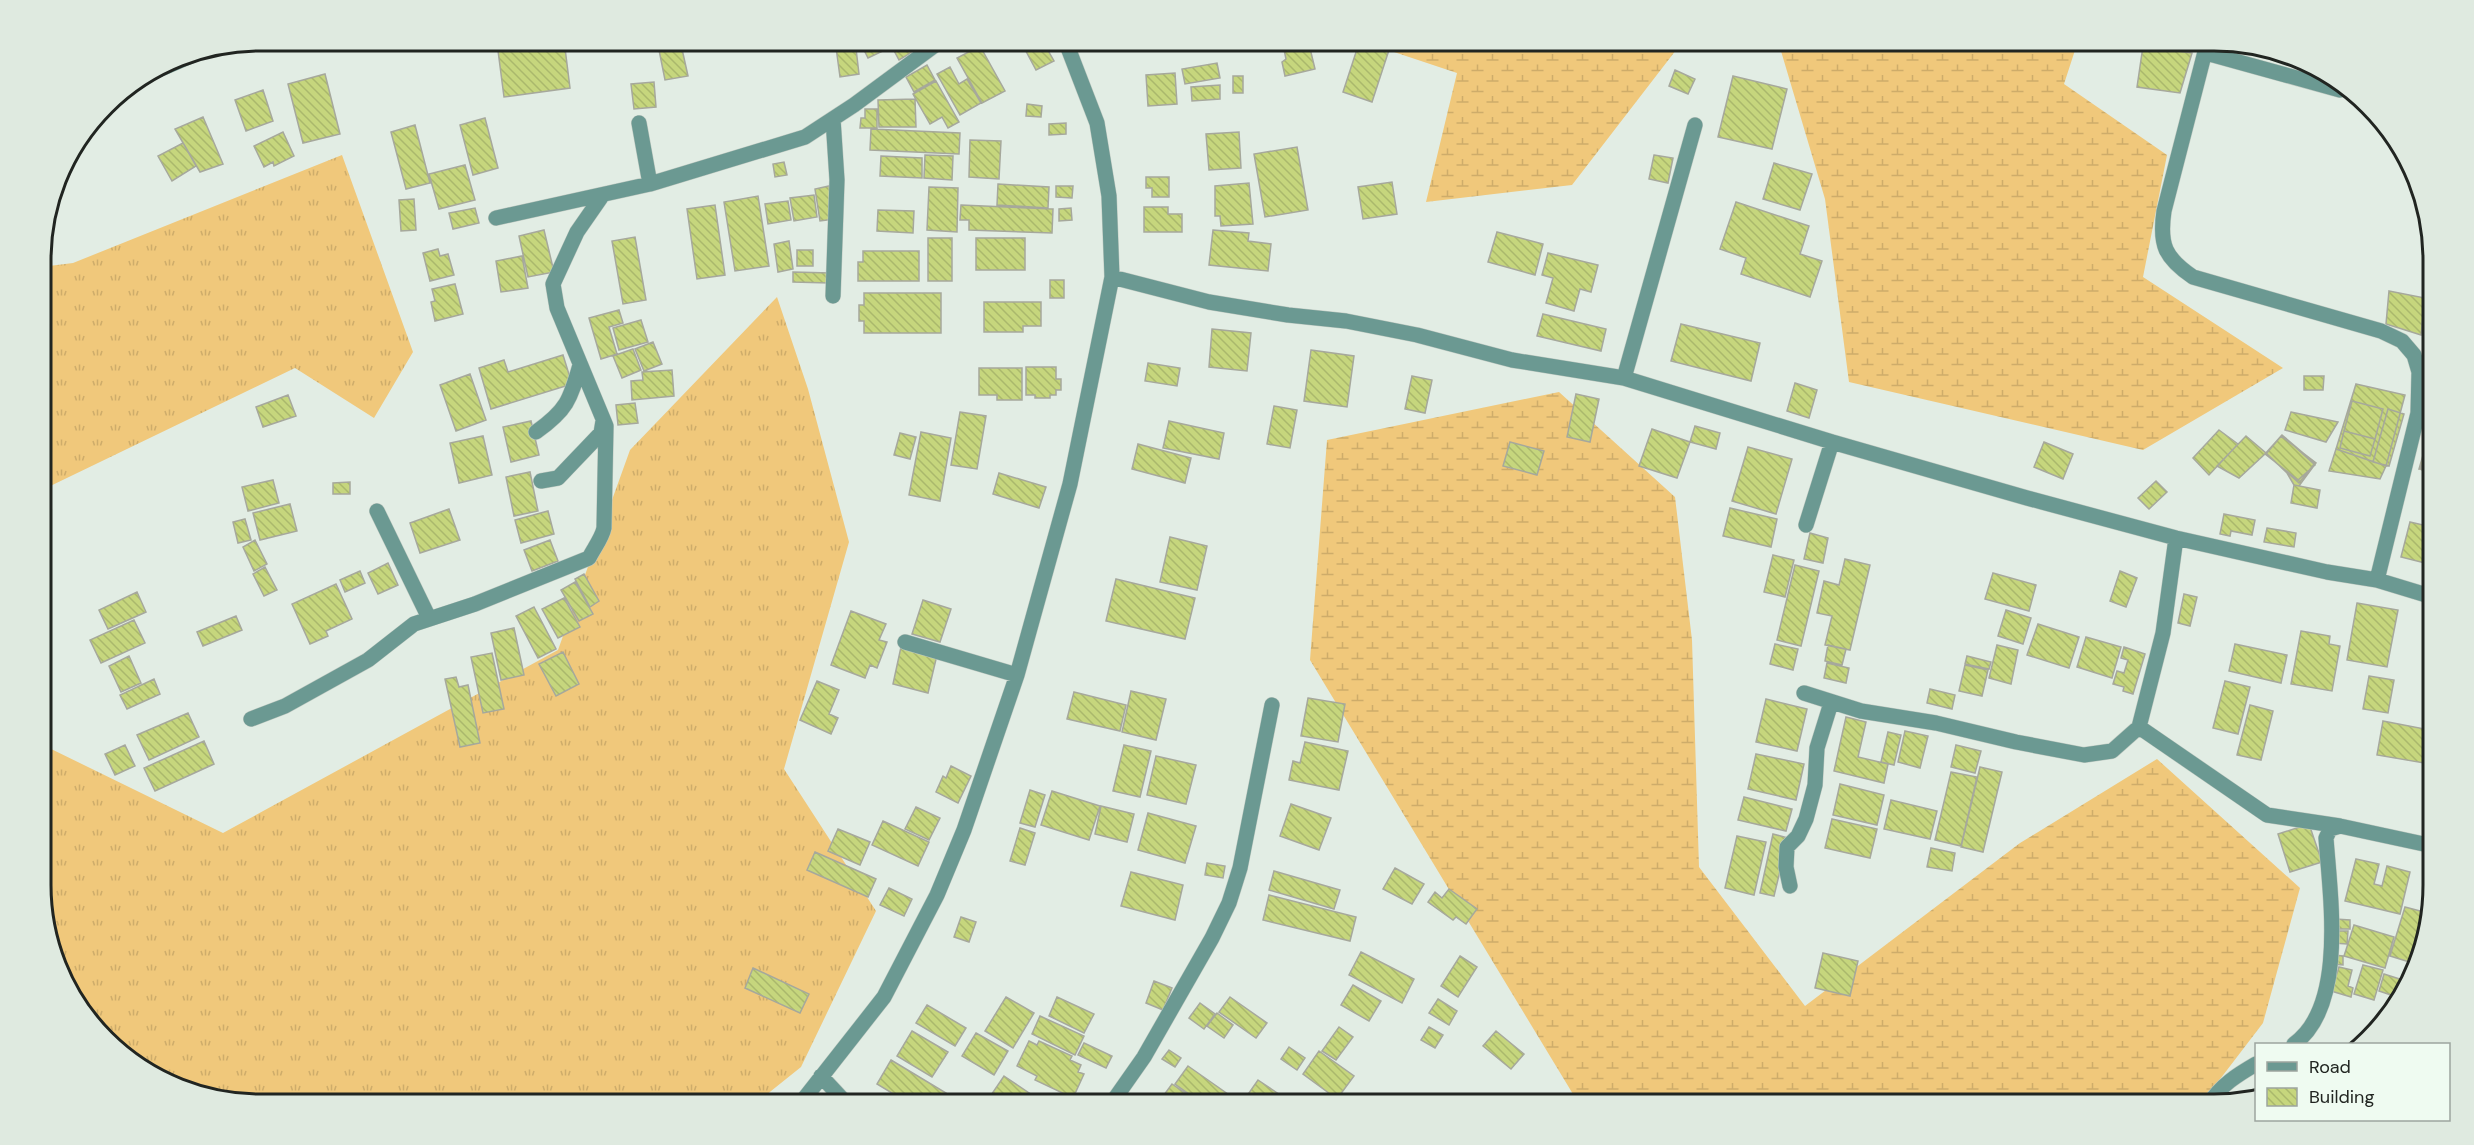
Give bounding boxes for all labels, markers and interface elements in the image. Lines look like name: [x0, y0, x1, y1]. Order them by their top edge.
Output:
legend: [2255, 1043, 2450, 1121]
text: Road: [2309, 1055, 2351, 1079]
text: Building: [2309, 1085, 2374, 1109]

